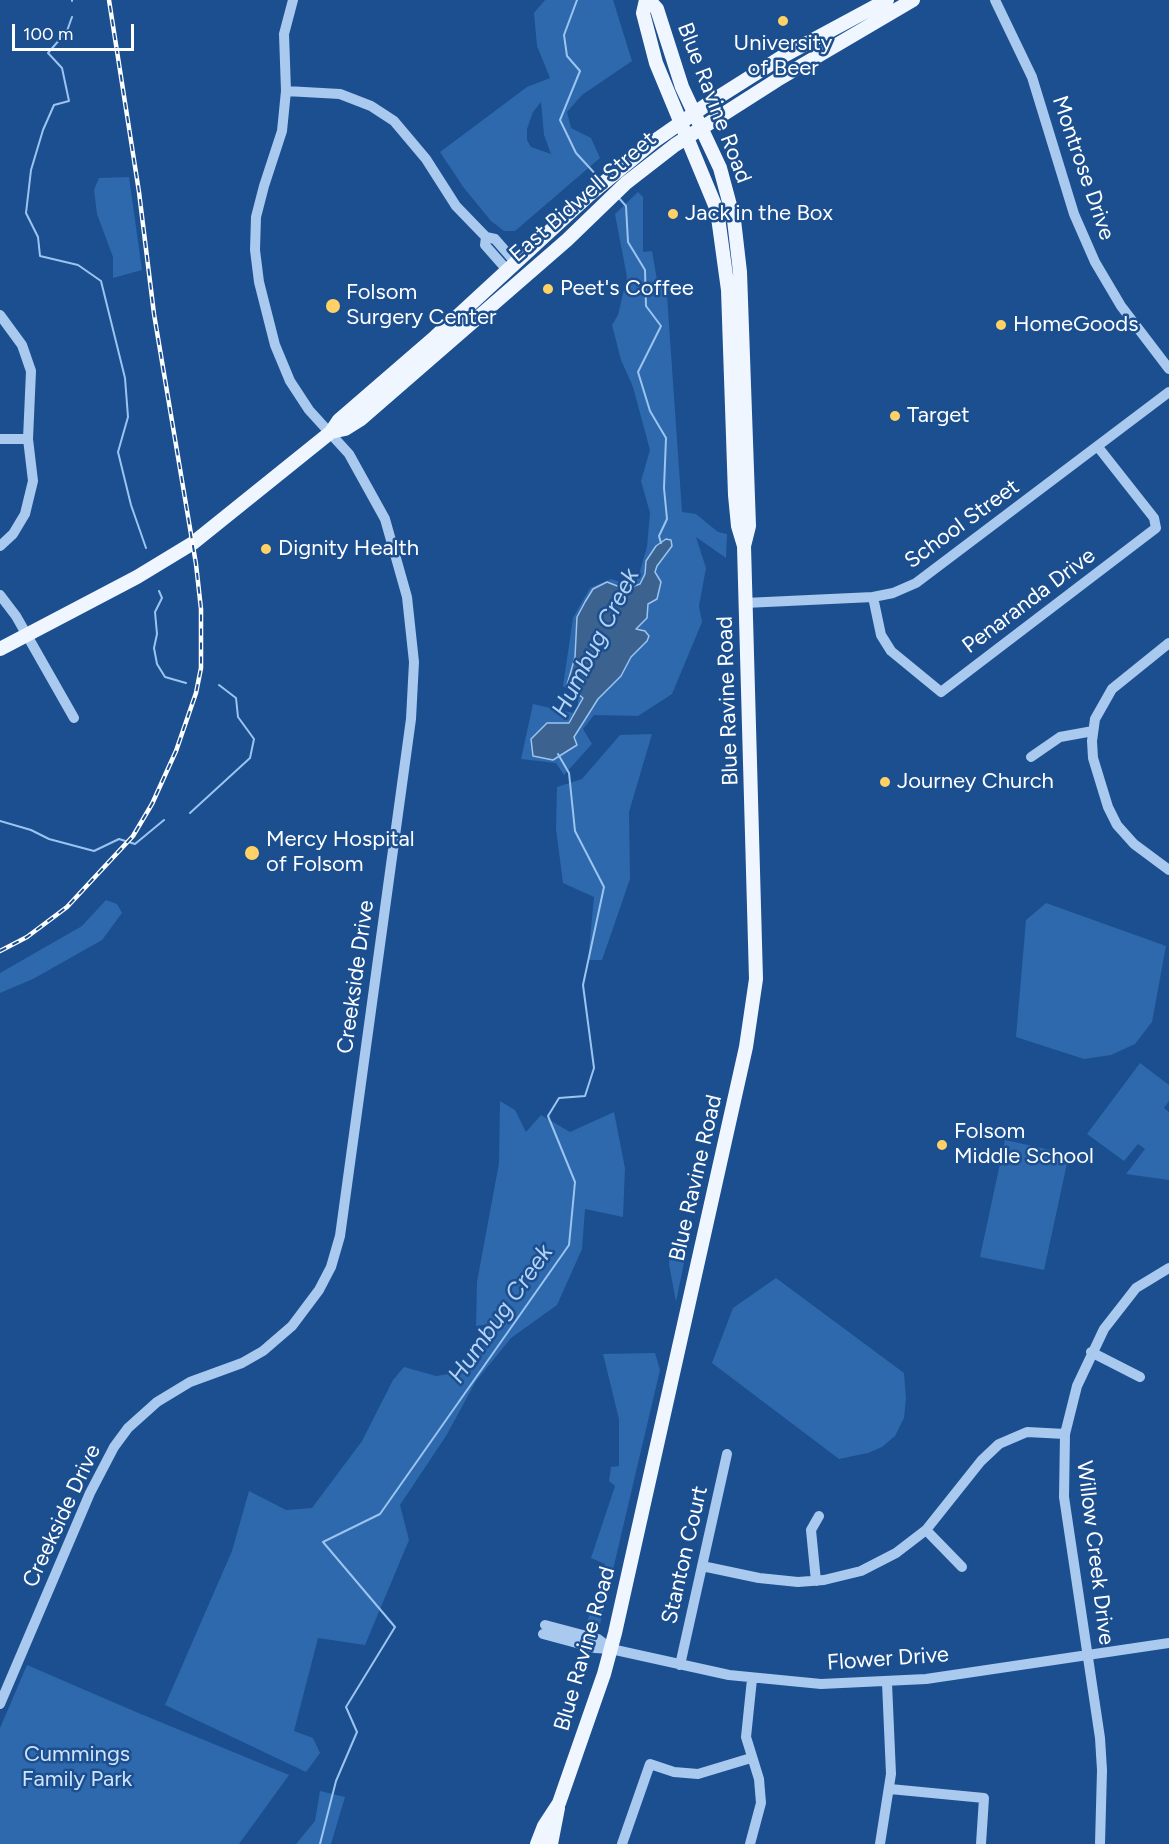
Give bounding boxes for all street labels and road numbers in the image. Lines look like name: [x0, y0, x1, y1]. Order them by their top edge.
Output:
street label: Blue Ravine Road: [671, 19, 757, 187]
street label: Montrose Drive: [1046, 92, 1120, 244]
street label: East Bidwell Street: [504, 126, 662, 268]
street label: School Street: [900, 474, 1024, 574]
street label: Penaranda Drive: [957, 543, 1101, 659]
street label: Blue Ravine Road: [712, 616, 744, 786]
street label: Creekside Drive: [332, 899, 380, 1055]
street label: Blue Ravine Road: [664, 1092, 728, 1264]
street label: Creekside Drive: [17, 1440, 107, 1592]
street label: Willow Creek Drive: [1071, 1459, 1119, 1647]
street label: Stanton Court: [656, 1484, 714, 1626]
street label: Blue Ravine Road: [549, 1564, 621, 1734]
street label: Flower Drive: [826, 1642, 950, 1676]

